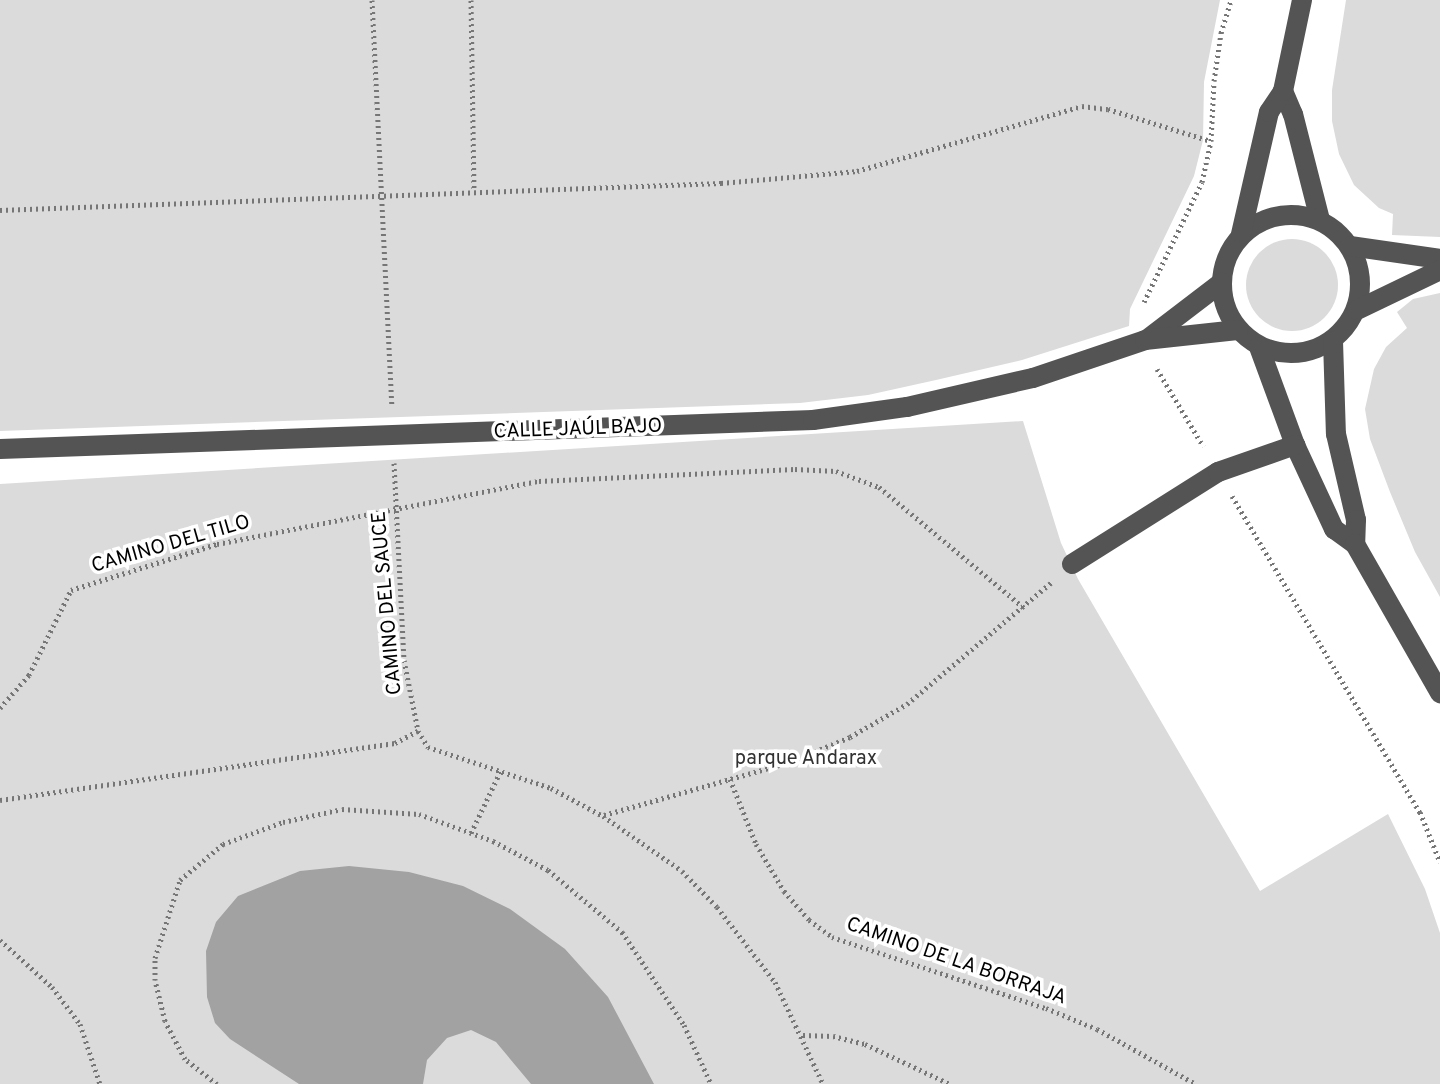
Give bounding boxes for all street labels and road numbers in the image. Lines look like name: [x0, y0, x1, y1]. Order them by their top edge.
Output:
street label: CALLE JAÚL BAJO: [493, 415, 663, 445]
street label: CAMINO DEL SAUCE: [368, 510, 408, 696]
street label: CAMINO DEL TILO: [88, 511, 254, 579]
street label: CAMINO DE LA BORRAJA: [842, 913, 1070, 1011]

